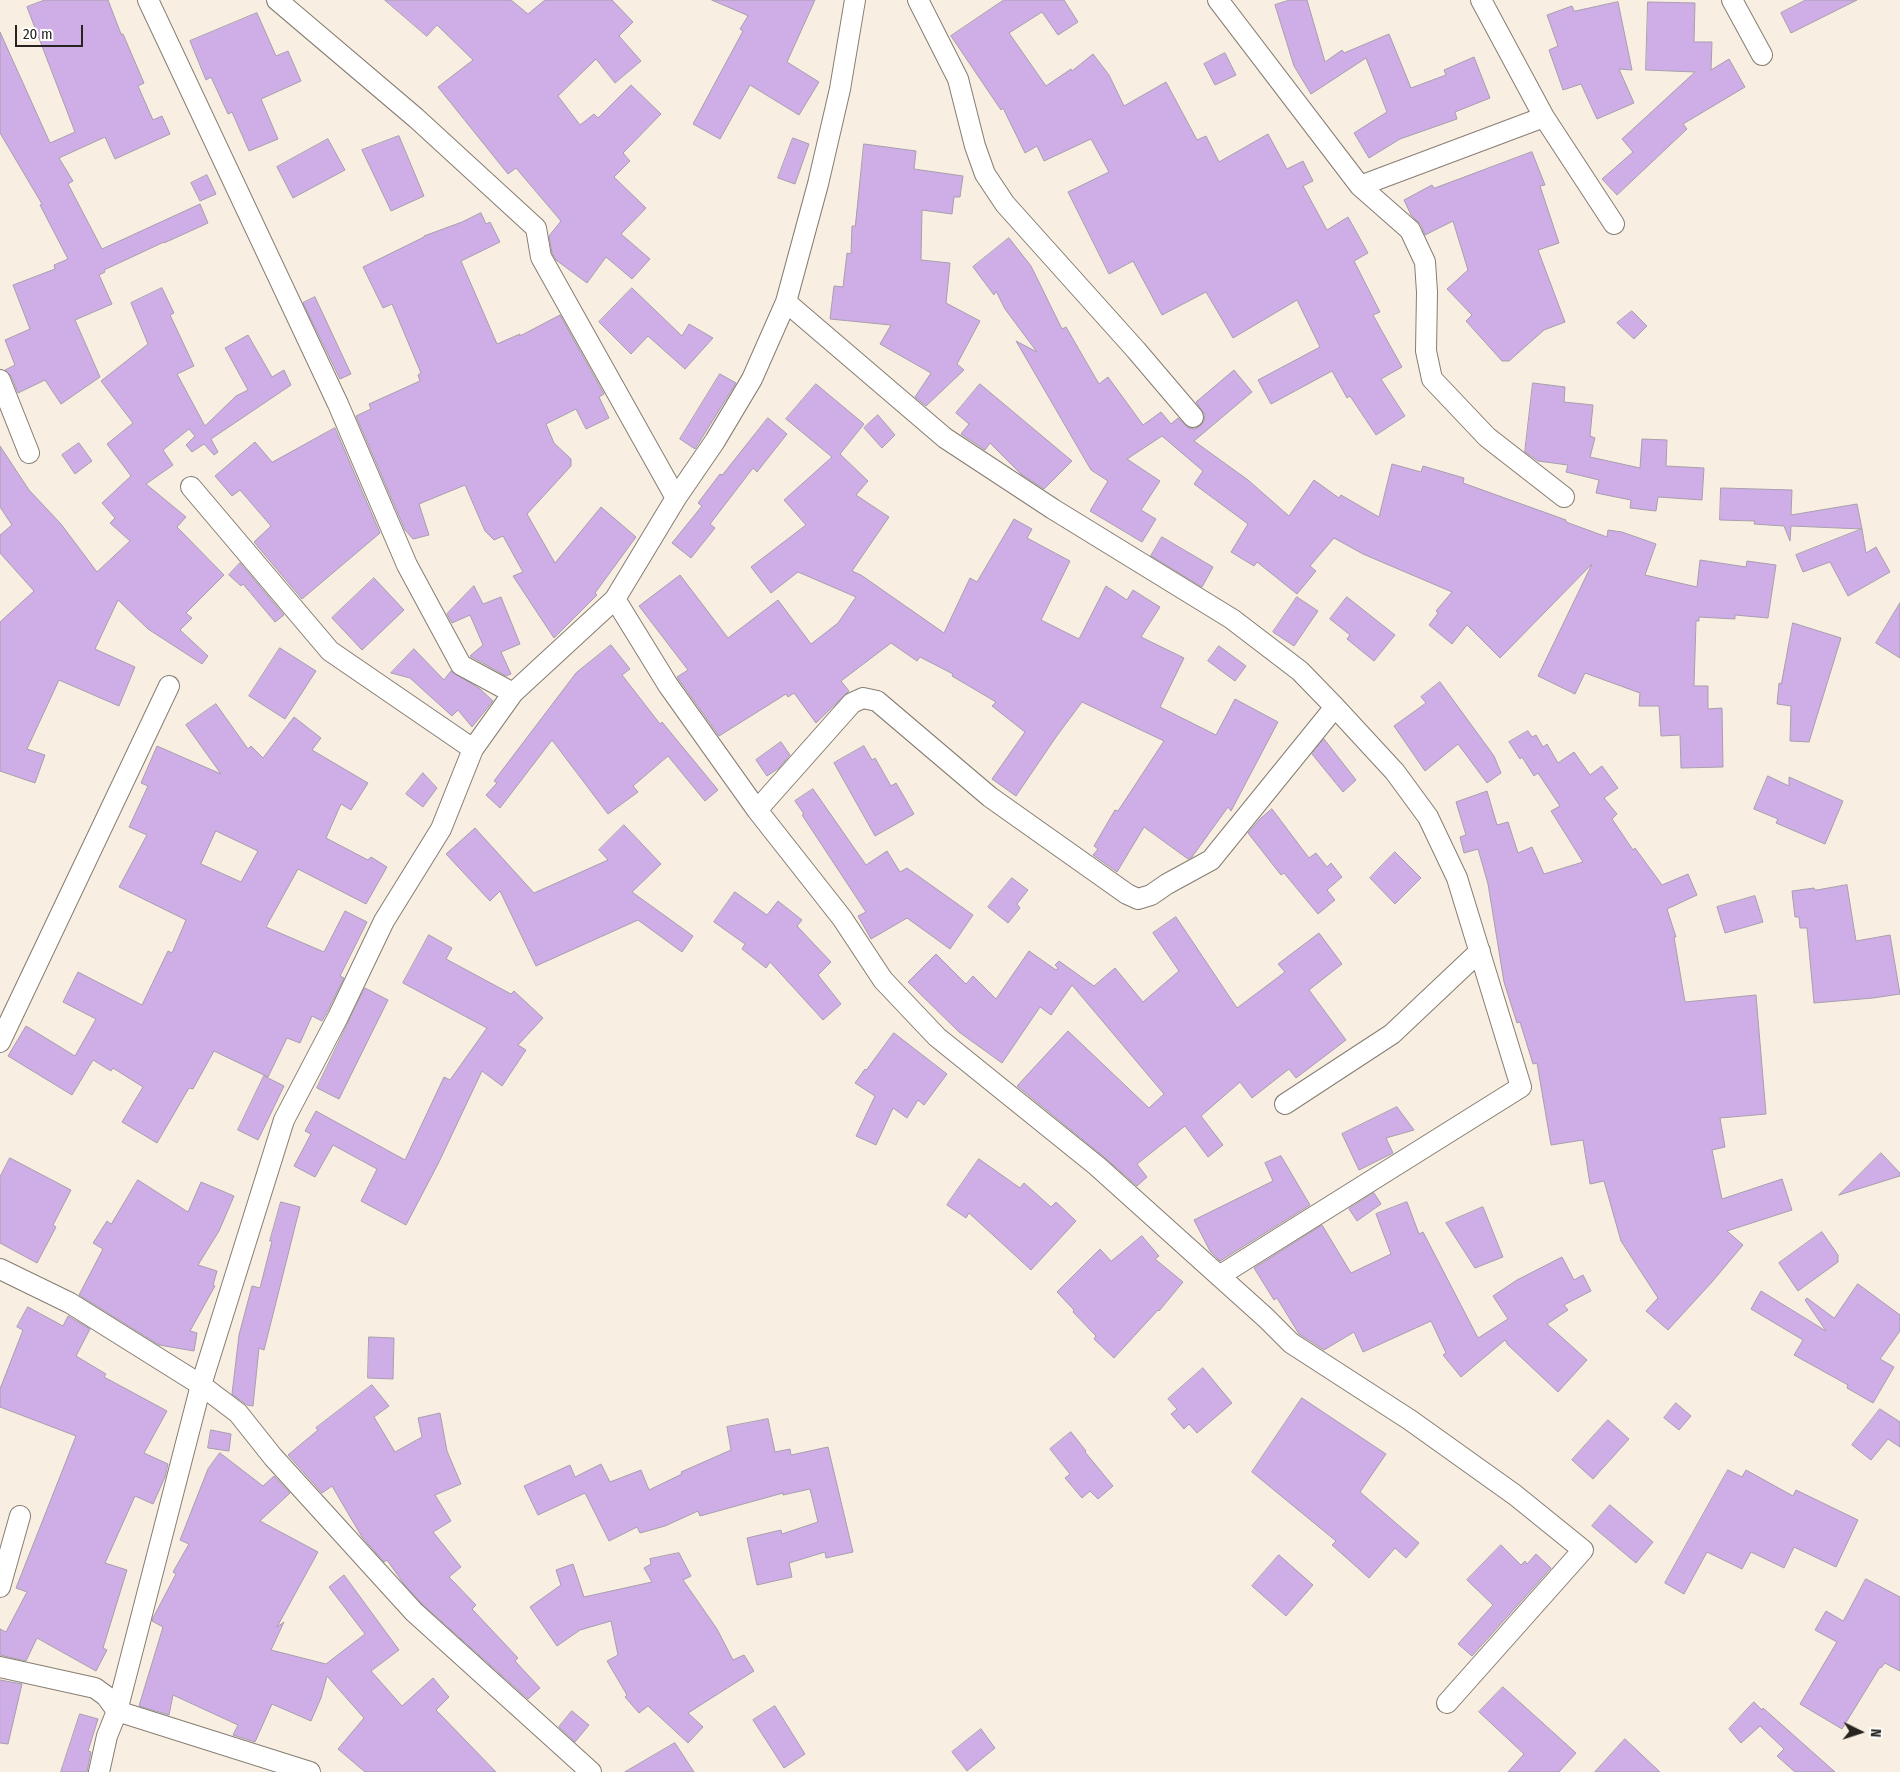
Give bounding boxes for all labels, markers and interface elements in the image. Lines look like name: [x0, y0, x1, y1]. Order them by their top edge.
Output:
scale bar: [18, 15, 85, 47]
text: 20 m: [23, 25, 53, 43]
north arrow: [1835, 1707, 1885, 1757]
text: N: [1867, 1728, 1884, 1738]

